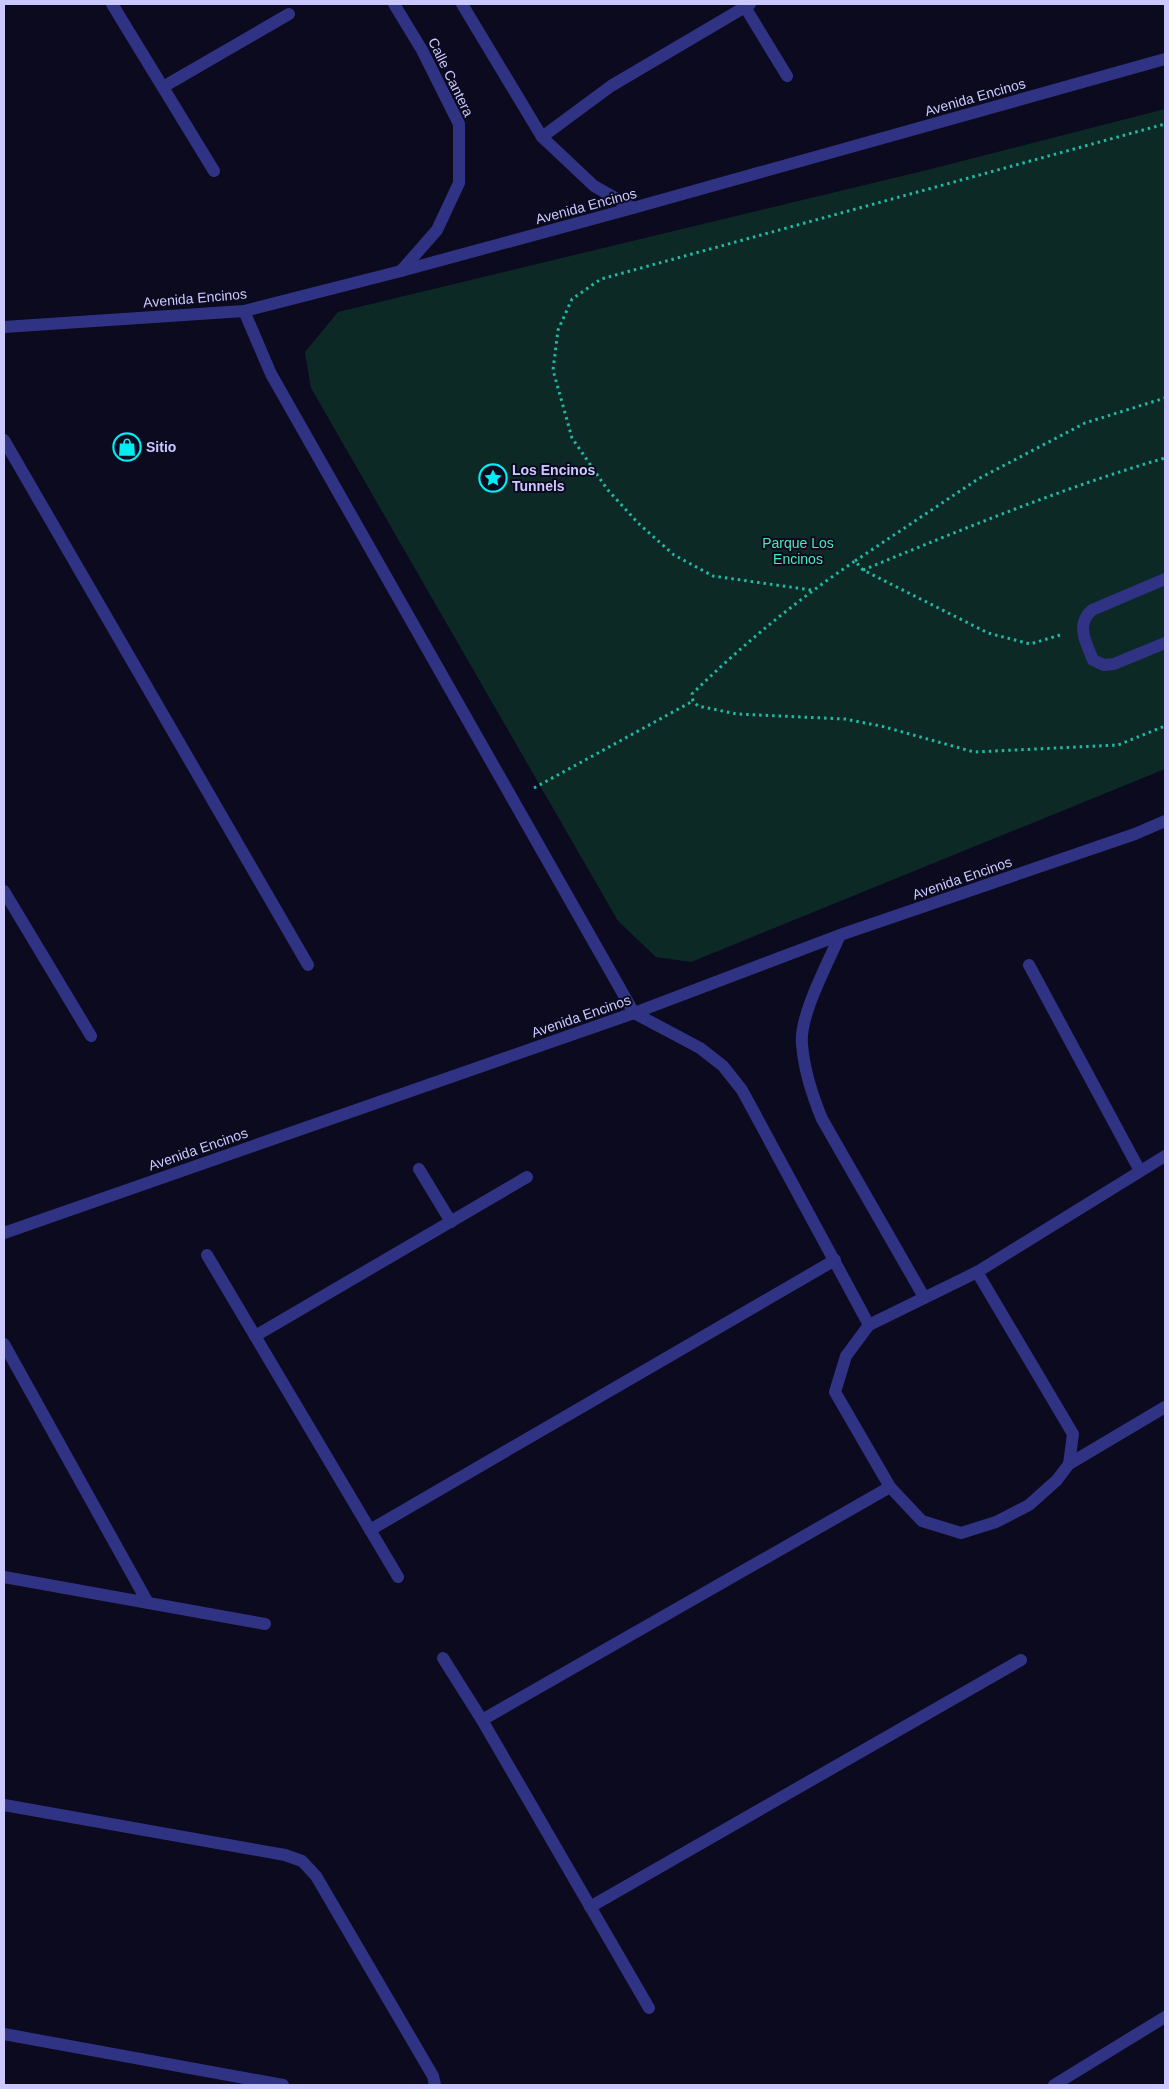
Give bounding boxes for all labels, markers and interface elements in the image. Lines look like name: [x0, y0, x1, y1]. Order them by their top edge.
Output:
street label: Calle Cantera: [425, 35, 477, 119]
street label: Avenida Encinos: [923, 75, 1027, 119]
street label: Avenida Encinos: [534, 185, 638, 227]
street label: Avenida Encinos: [142, 285, 248, 311]
shop icon: Sitio: [112, 432, 142, 462]
place label: Sitio: [146, 439, 176, 455]
place label: Los Encinos Tunnels: [512, 462, 595, 494]
place icon: Los Encinos Tunnels: [478, 463, 508, 493]
park label: Parque Los Encinos: [762, 535, 834, 567]
street label: Avenida Encinos: [910, 853, 1014, 903]
street label: Avenida Encinos: [529, 991, 633, 1041]
street label: Avenida Encinos: [146, 1124, 250, 1174]

